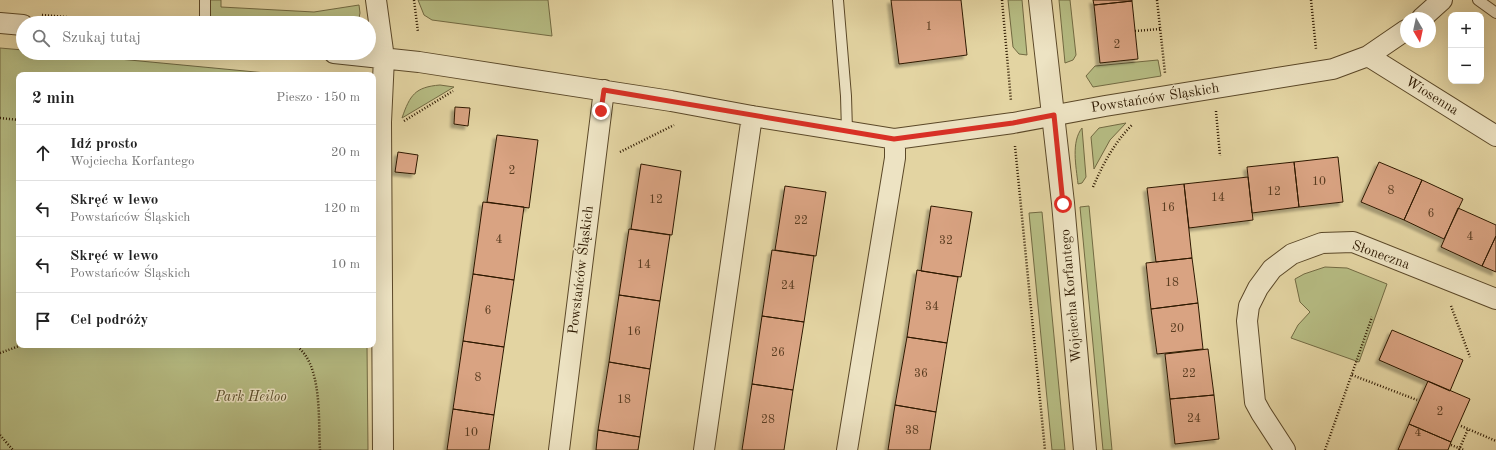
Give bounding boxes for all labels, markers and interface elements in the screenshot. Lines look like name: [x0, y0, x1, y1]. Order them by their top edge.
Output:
north arrow: [1400, 12, 1436, 48]
map controls: [1448, 12, 1484, 84]
button: +: [1448, 12, 1484, 48]
search box: [16, 16, 376, 60]
house number: 1: [926, 21, 932, 33]
icon: search: [30, 27, 52, 49]
text: Szukaj tutaj: [62, 31, 141, 46]
house number: 2: [1114, 39, 1120, 51]
button: −: [1448, 48, 1484, 84]
street label: Wiosenna: [1403, 74, 1461, 118]
street label: Powstańców Śląskich: [1089, 77, 1221, 115]
text: 2 min: [32, 90, 75, 107]
text: Pieszo · 150 m: [276, 91, 360, 104]
route end: [592, 102, 610, 120]
text: Idź prosto: [70, 137, 137, 152]
icon: ahead: [32, 142, 54, 164]
text: 20 m: [331, 146, 360, 159]
text: Wojciecha Korfantego: [70, 155, 195, 168]
house number: 2: [509, 165, 515, 177]
house number: 10: [1312, 176, 1326, 188]
house number: 8: [1388, 185, 1395, 197]
house number: 12: [1267, 186, 1281, 198]
house number: 14: [1211, 192, 1225, 204]
text: Skręć w lewo: [70, 193, 158, 208]
house number: 12: [649, 194, 663, 206]
route start: [1054, 195, 1072, 213]
icon: left: [32, 198, 54, 220]
text: 120 m: [323, 202, 360, 215]
house number: 16: [1161, 202, 1175, 214]
street label: Powstańców Śląskich: [562, 204, 596, 335]
house number: 6: [1428, 208, 1435, 220]
text: Powstańców Śląskich: [70, 211, 190, 224]
house number: 22: [794, 215, 808, 227]
street label: Wojciecha Korfantego: [1058, 229, 1084, 363]
house number: 4: [1467, 231, 1474, 243]
house number: 4: [496, 234, 503, 246]
house number: 32: [939, 235, 953, 247]
street label: Słoneczna: [1350, 238, 1412, 272]
text: Skręć w lewo: [70, 249, 158, 264]
icon: left: [32, 254, 54, 276]
text: 10 m: [331, 258, 360, 271]
house number: 14: [637, 259, 651, 271]
text: Powstańców Śląskich: [70, 267, 190, 280]
house number: 18: [1165, 277, 1179, 289]
house number: 24: [781, 280, 795, 292]
house number: 34: [925, 301, 939, 313]
house number: 6: [485, 305, 492, 317]
icon: arrive: [32, 310, 54, 332]
text: Cel podróży: [70, 313, 148, 328]
house number: 20: [1170, 323, 1184, 335]
house number: 16: [627, 326, 641, 338]
house number: 26: [771, 347, 785, 359]
house number: 36: [914, 368, 928, 380]
house number: 22: [1182, 368, 1196, 380]
house number: 8: [475, 372, 482, 384]
park label: Park Heiloo: [214, 390, 287, 404]
house number: 18: [617, 394, 631, 406]
house number: 2: [1437, 406, 1443, 418]
house number: 24: [1187, 413, 1201, 425]
house number: 28: [761, 414, 775, 426]
house number: 38: [905, 425, 919, 437]
house number: 10: [464, 427, 478, 439]
house number: 4: [1415, 427, 1422, 439]

